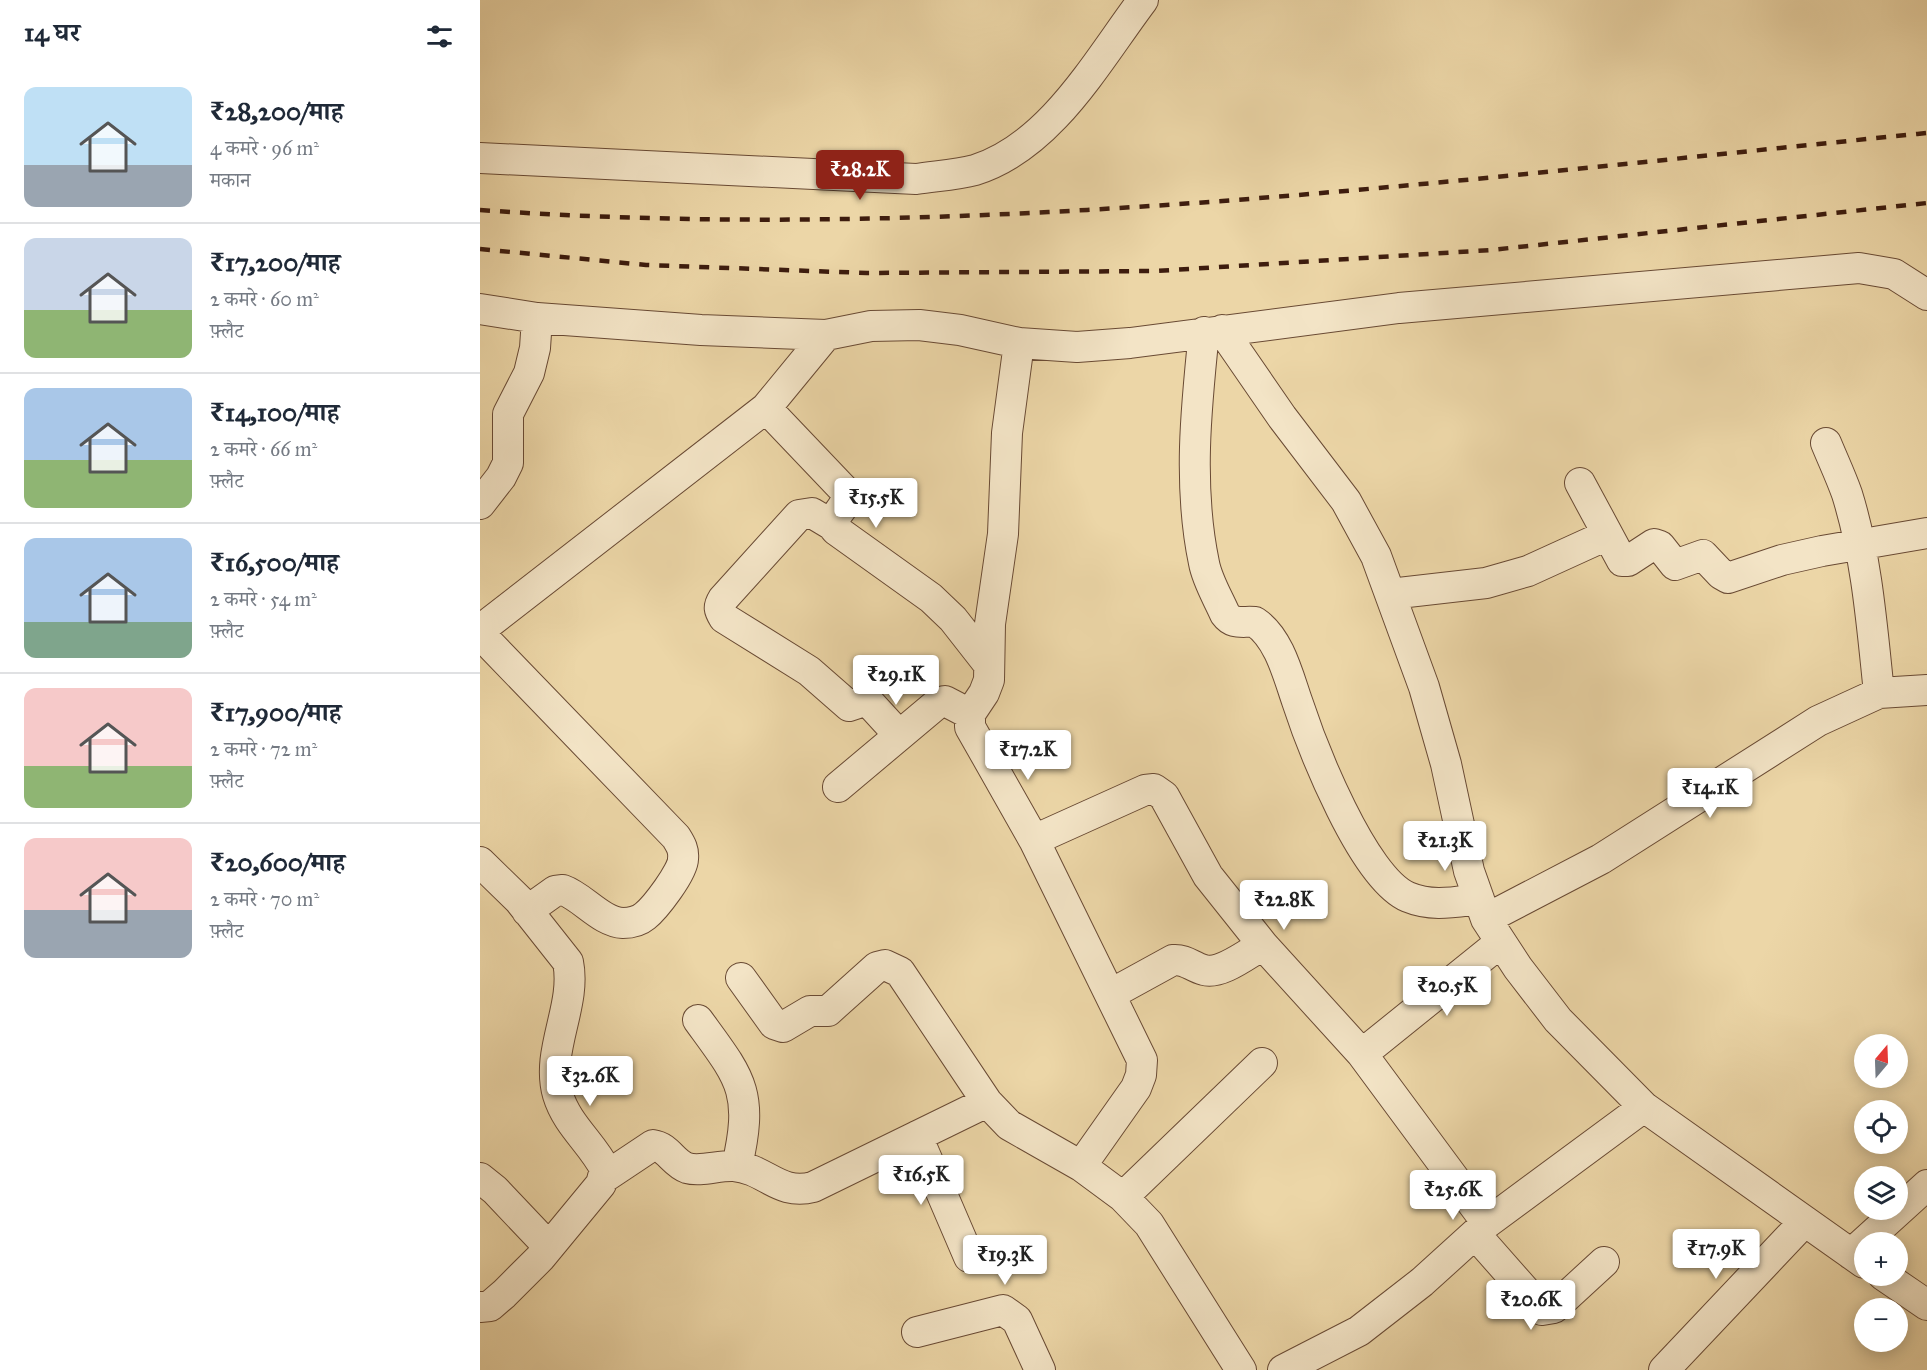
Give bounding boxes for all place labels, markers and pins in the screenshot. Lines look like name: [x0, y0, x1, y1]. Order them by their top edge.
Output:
pin: ₹28.2K: [811, 150, 909, 201]
pin: ₹15.5K: [827, 478, 925, 529]
pin: ₹29.1K: [847, 655, 945, 706]
pin: ₹17.2K: [979, 730, 1077, 781]
pin: ₹14.1K: [1661, 768, 1759, 819]
pin: ₹21.3K: [1396, 821, 1494, 872]
pin: ₹22.8K: [1235, 880, 1333, 931]
pin: ₹20.5K: [1398, 966, 1496, 1017]
pin: ₹32.6K: [541, 1056, 639, 1107]
pin: ₹16.5K: [872, 1155, 970, 1206]
pin: ₹25.6K: [1404, 1170, 1502, 1221]
pin: ₹17.9K: [1667, 1229, 1765, 1280]
pin: ₹19.3K: [956, 1235, 1054, 1286]
pin: ₹20.6K: [1482, 1280, 1580, 1331]

